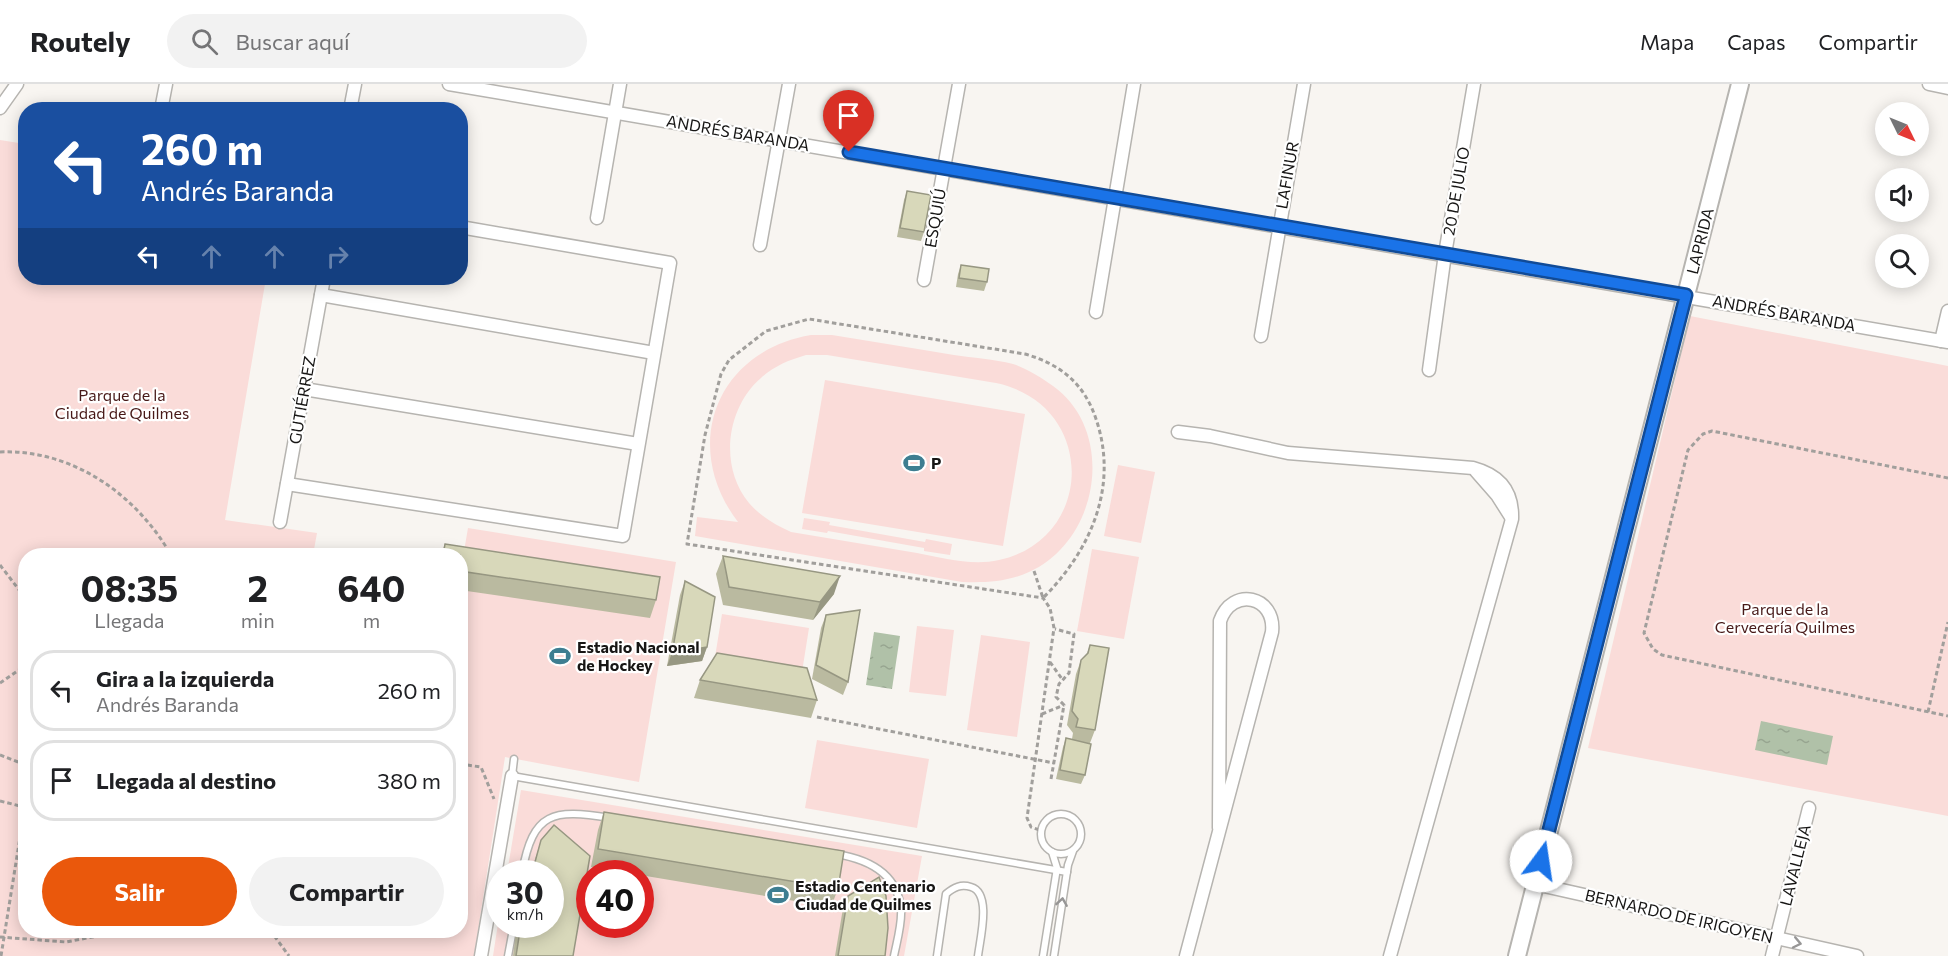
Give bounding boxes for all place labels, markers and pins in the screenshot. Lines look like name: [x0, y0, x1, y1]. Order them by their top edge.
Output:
pin: [823, 90, 874, 152]
sports icon: P: [902, 451, 926, 475]
place label: P: [931, 453, 941, 472]
place label: Estadio Nacional de Hockey: [577, 637, 700, 674]
sports icon: Estadio Nacional de Hockey: [548, 644, 572, 668]
place label: Estadio Centenario Ciudad de Quilmes: [795, 876, 936, 913]
sports icon: Estadio Centenario Ciudad de Quilmes: [766, 883, 790, 907]

